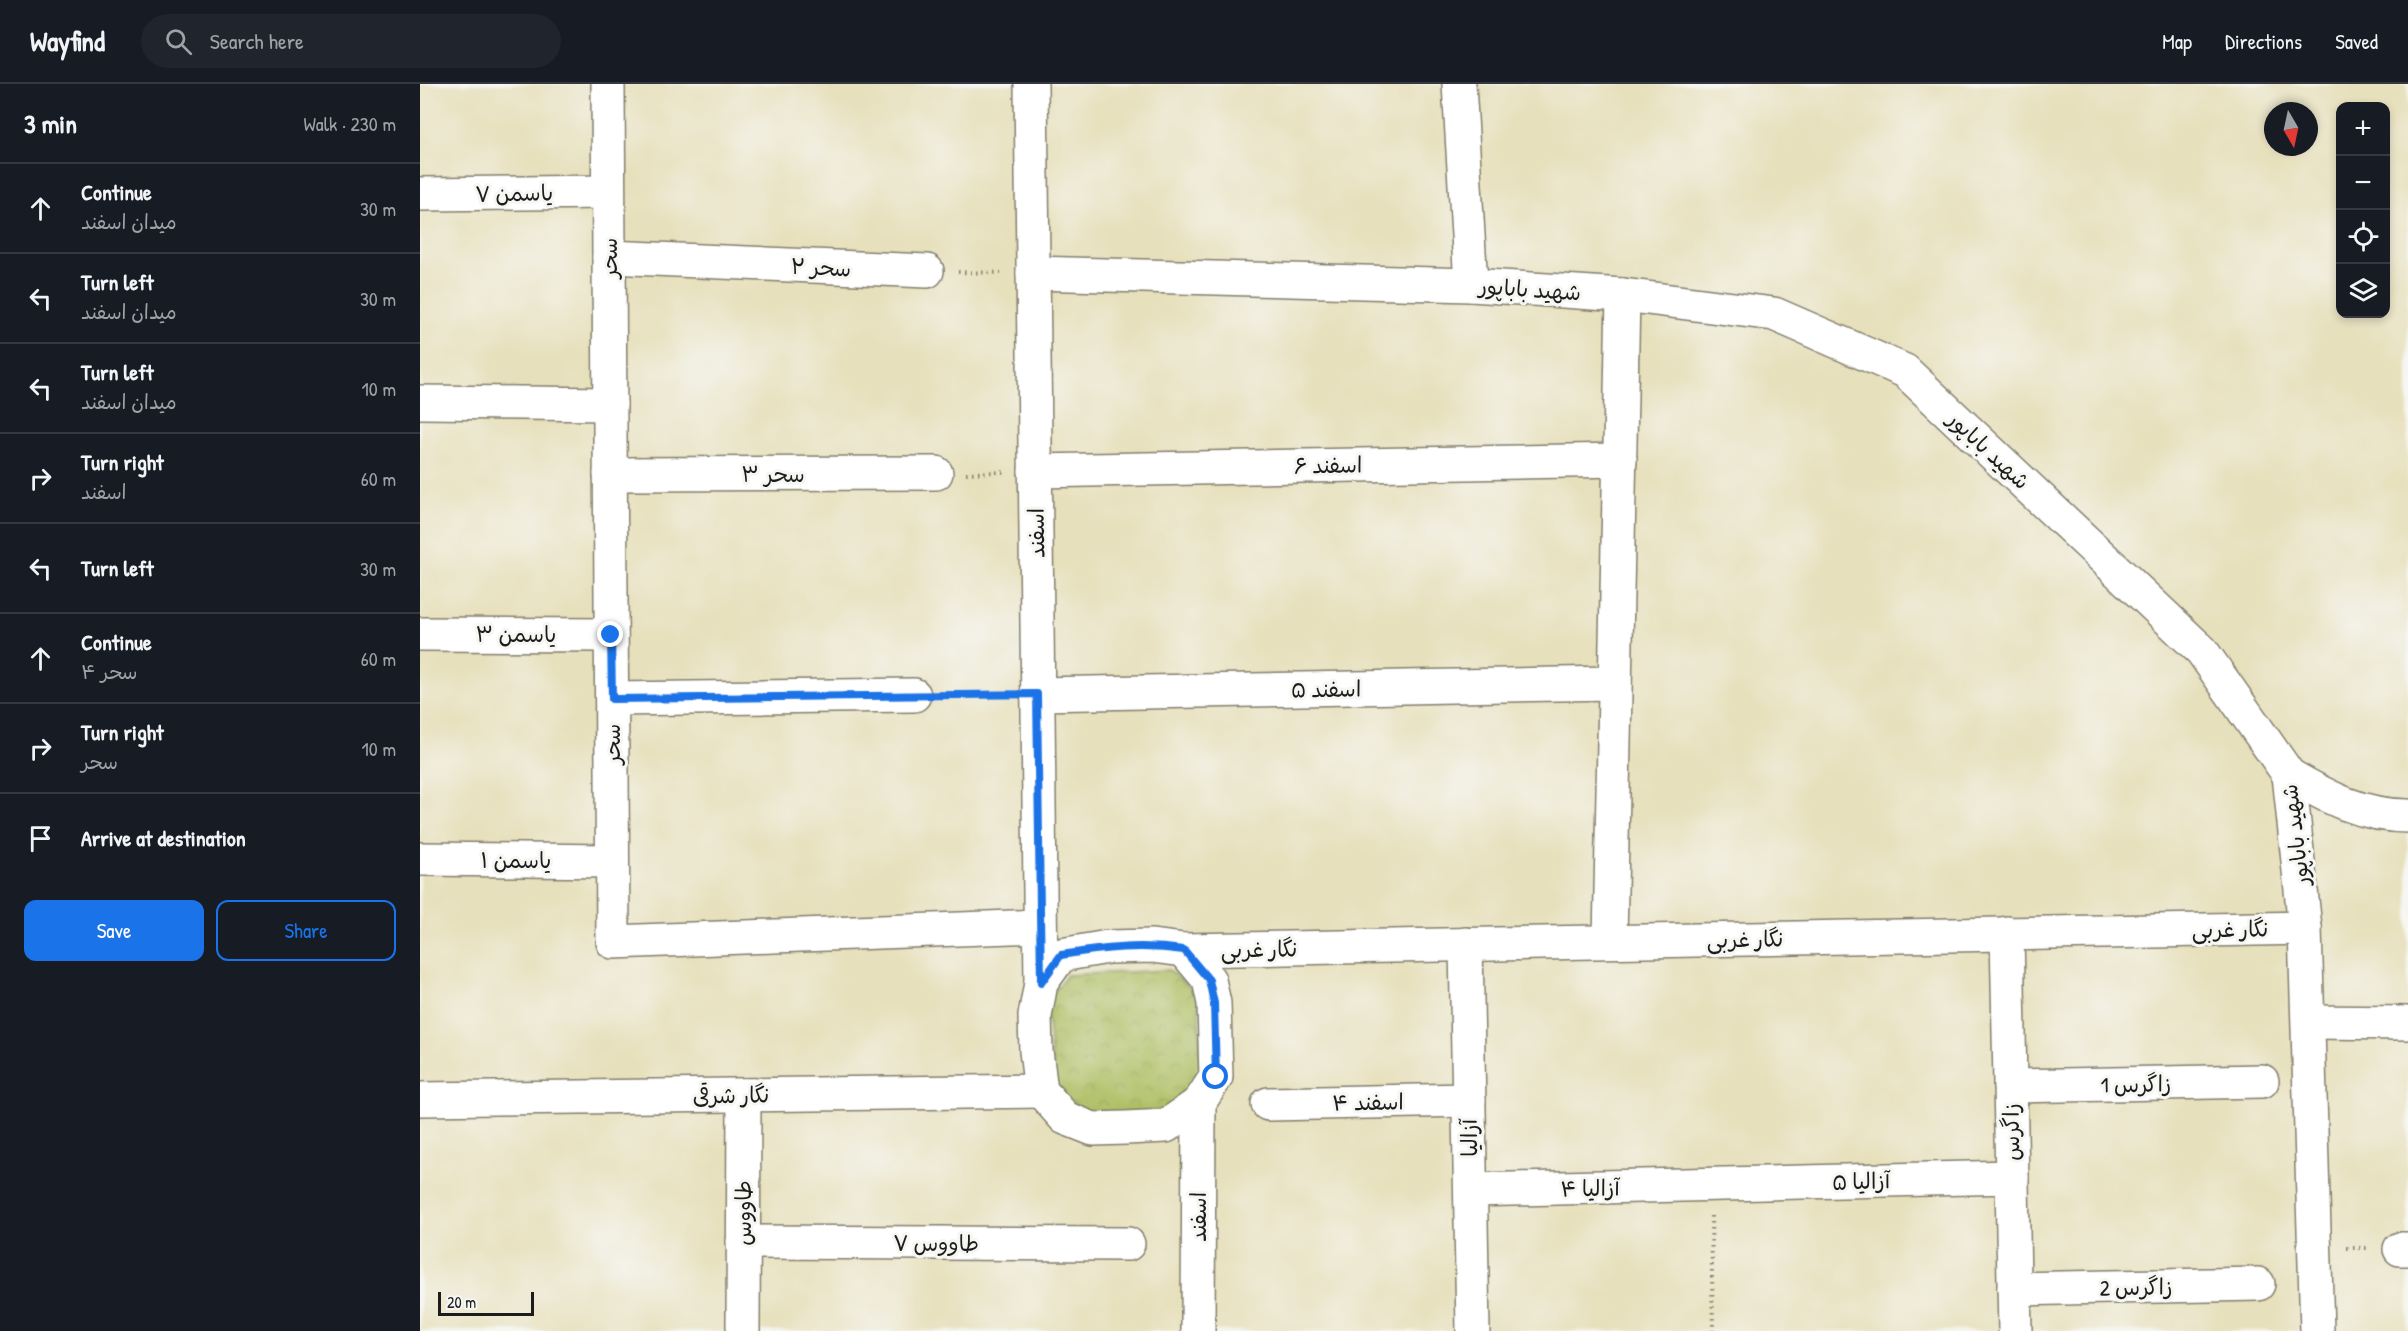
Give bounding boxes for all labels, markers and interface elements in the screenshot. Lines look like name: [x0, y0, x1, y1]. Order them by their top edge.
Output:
search box: [141, 14, 561, 68]
text: Wayfind: [30, 22, 105, 60]
icon: search: [162, 25, 195, 58]
text: Search here: [210, 26, 304, 56]
text: Map: [2162, 27, 2192, 56]
text: Directions: [2225, 27, 2302, 56]
text: Saved: [2335, 27, 2378, 56]
north arrow: [2264, 102, 2318, 156]
map controls: [2336, 102, 2390, 318]
button: +: [2336, 102, 2390, 156]
text: 3 min: [24, 106, 77, 141]
text: Walk · 230 m: [304, 110, 396, 137]
button: −: [2336, 156, 2390, 210]
text: Continue: [81, 177, 152, 207]
street label: یاسمن ۷: [475, 177, 553, 209]
icon: ahead: [24, 192, 57, 225]
text: 30 m: [360, 195, 396, 222]
text: میدان اسفند: [81, 208, 177, 235]
button: locate: [2336, 210, 2390, 264]
street label: سحر: [594, 238, 624, 280]
street label: سحر ۲: [790, 250, 852, 284]
button: layers: [2336, 264, 2390, 318]
text: Turn left: [81, 267, 154, 297]
street label: شهید باباپور: [1476, 270, 1582, 308]
icon: left: [24, 282, 57, 315]
text: 30 m: [360, 285, 396, 312]
text: میدان اسفند: [81, 298, 177, 325]
text: Turn left: [81, 357, 154, 387]
icon: left: [24, 372, 57, 405]
text: 10 m: [362, 375, 396, 402]
text: میدان اسفند: [81, 388, 177, 415]
street label: شهید باباپور: [1940, 403, 2037, 496]
text: Turn right: [81, 447, 164, 477]
street label: اسفند ۶: [1293, 449, 1363, 481]
street label: سحر ۳: [741, 459, 805, 489]
icon: right: [24, 462, 57, 495]
text: 60 m: [361, 465, 396, 492]
text: اسفند: [81, 478, 127, 505]
street label: اسفند: [1021, 508, 1051, 558]
icon: left: [24, 552, 57, 585]
text: Turn left: [81, 553, 154, 583]
text: 30 m: [360, 555, 396, 582]
street label: یاسمن ۳: [476, 619, 556, 649]
route end: [597, 621, 623, 647]
text: Continue: [81, 627, 152, 657]
icon: ahead: [24, 642, 57, 675]
text: 60 m: [361, 645, 396, 672]
text: سحر ۴: [81, 658, 138, 685]
street label: اسفند ۵: [1291, 673, 1361, 705]
text: Turn right: [81, 717, 164, 747]
street label: سحر: [597, 724, 627, 766]
icon: right: [24, 732, 57, 765]
text: 10 m: [362, 735, 396, 762]
text: سحر: [81, 748, 118, 775]
street label: شهید باباپور: [2274, 782, 2316, 889]
icon: arrive: [24, 822, 57, 855]
text: Arrive at destination: [81, 823, 246, 853]
street label: یاسمن ۱: [481, 845, 551, 875]
button: Save: [24, 900, 204, 961]
button: Share: [216, 900, 396, 961]
street label: نگار غربی: [2191, 913, 2269, 945]
street label: نگار غربی: [1706, 923, 1784, 955]
street label: نگار غربی: [1220, 933, 1298, 965]
route start: [1202, 1063, 1228, 1089]
street label: زاگرس 1: [2100, 1068, 2172, 1100]
street label: نگار شرقی: [692, 1079, 770, 1111]
street label: اسفند ۴: [1332, 1086, 1404, 1118]
street label: زاگرس: [1995, 1103, 2027, 1161]
street label: آزالیا: [1454, 1117, 1484, 1157]
street label: آزالیا ۵: [1831, 1165, 1892, 1197]
street label: آزالیا ۴: [1560, 1172, 1622, 1204]
street label: طاووس: [728, 1180, 758, 1246]
street label: اسفند: [1183, 1192, 1213, 1242]
street label: طاووس ۷: [893, 1228, 979, 1258]
street label: زاگرس 2: [2099, 1271, 2173, 1303]
scale bar: [438, 1289, 534, 1316]
text: 20 m: [447, 1291, 476, 1313]

